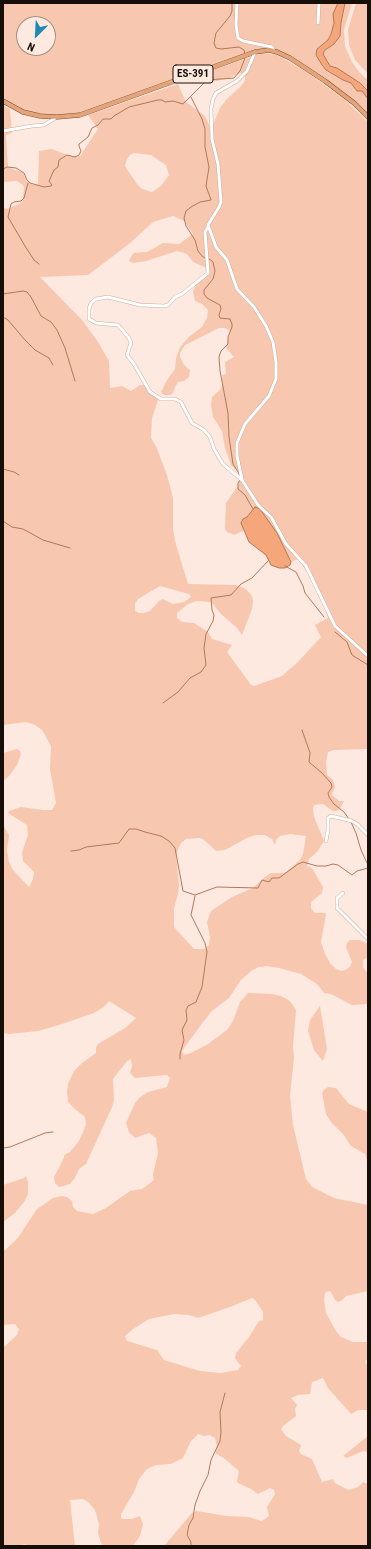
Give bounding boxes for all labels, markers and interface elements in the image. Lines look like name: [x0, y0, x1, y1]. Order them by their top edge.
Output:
north arrow: [16, 16, 56, 56]
text: N: [26, 39, 37, 54]
road number: ES-391: [173, 65, 213, 83]

